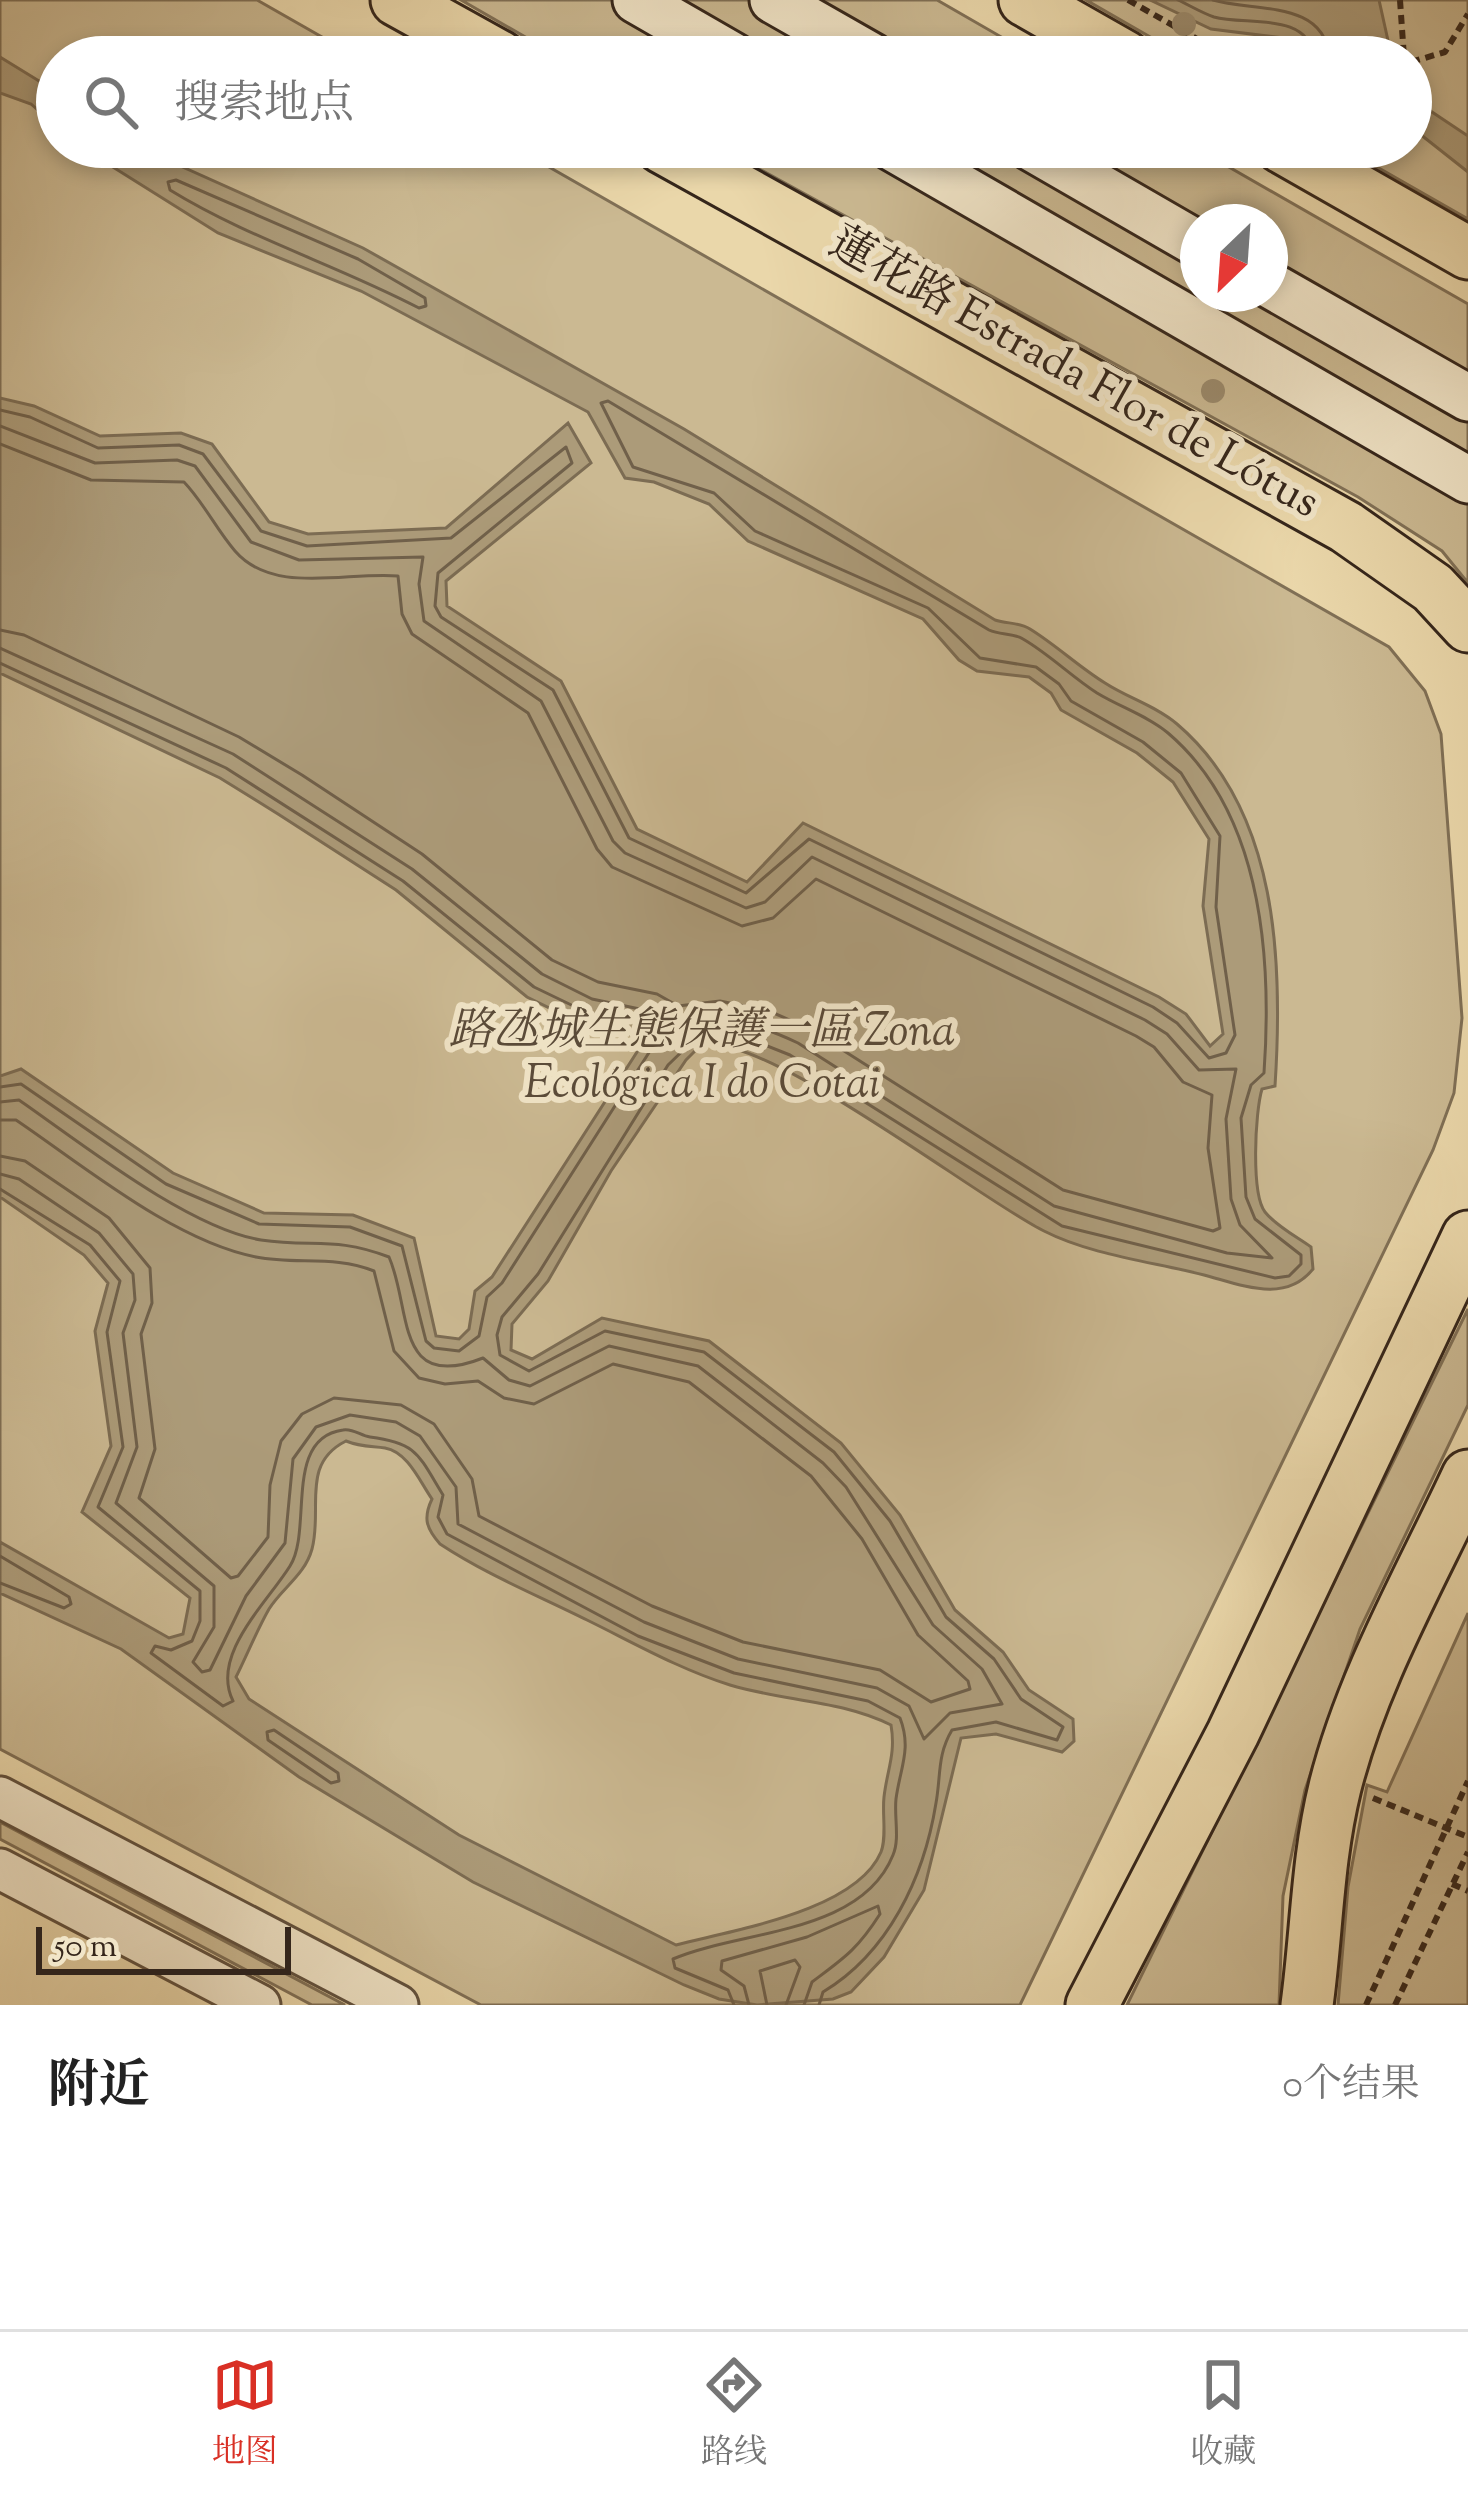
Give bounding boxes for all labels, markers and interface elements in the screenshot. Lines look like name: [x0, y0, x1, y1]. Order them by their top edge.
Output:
search box: [36, 36, 1432, 168]
icon: search: [78, 69, 144, 135]
text: 搜索地点: [174, 74, 354, 139]
north arrow: [1180, 204, 1288, 312]
street label: 蓮花路 Estrada Flor de Lótus: [816, 213, 1330, 537]
park label: 路氹城生態保護一區 Zona Ecológica I do Cotai: [449, 1001, 955, 1118]
scale bar: [36, 1921, 291, 1974]
text: 50 m: [54, 1924, 117, 1972]
text: 附近: [48, 2052, 150, 2125]
text: 0个结果: [1282, 2059, 1420, 2115]
tab: 地图: [212, 2352, 278, 2478]
tab: 路线: [701, 2352, 767, 2478]
tab: 收藏: [1190, 2352, 1256, 2478]

